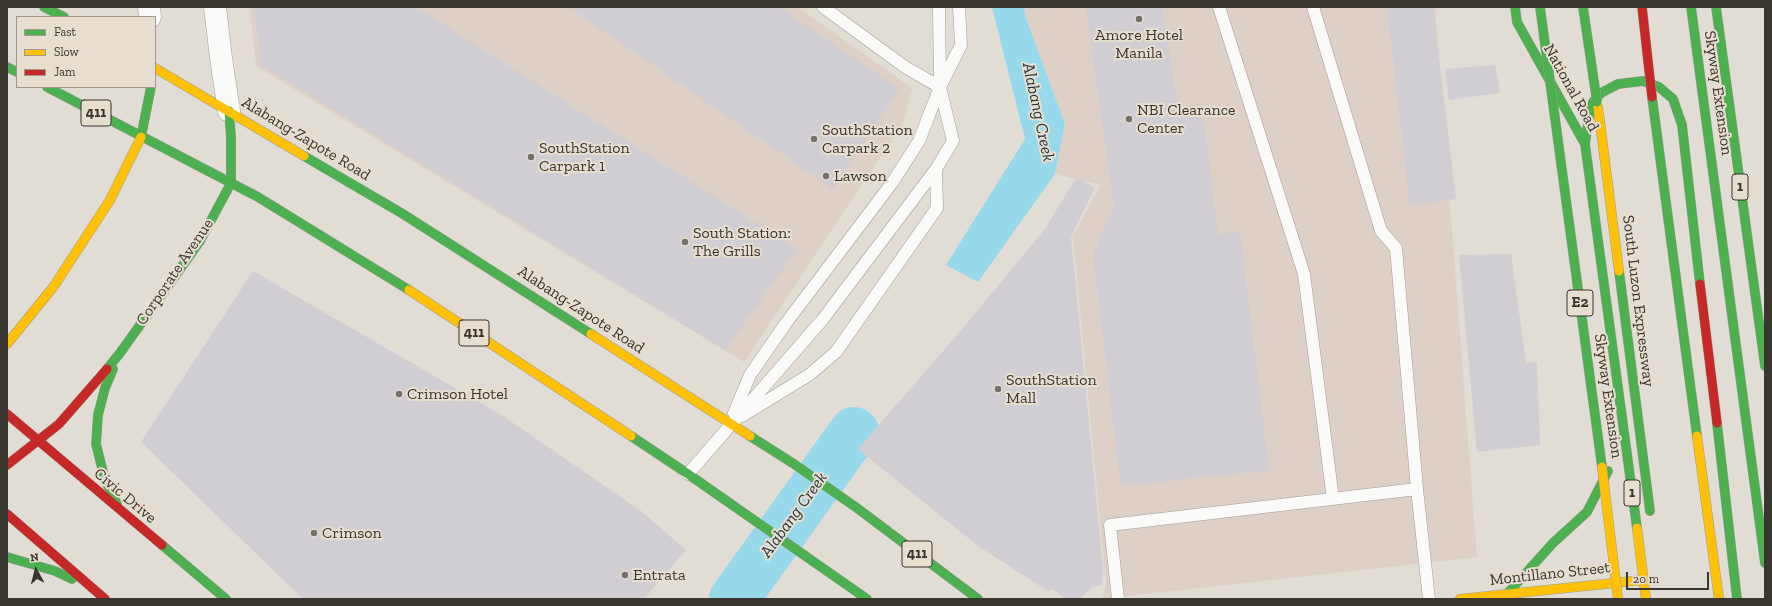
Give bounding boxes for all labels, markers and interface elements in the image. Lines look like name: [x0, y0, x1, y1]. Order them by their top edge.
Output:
marker: Amore Hotel Manila: [1134, 14, 1144, 24]
legend: [16, 16, 156, 88]
text: Fast: [54, 25, 76, 39]
place label: Amore Hotel Manila: [1095, 25, 1183, 63]
street label: Skyway Extension: [1700, 29, 1736, 157]
street label: National Road: [1539, 41, 1603, 135]
text: Slow: [54, 45, 79, 59]
water label: Alabang Creek: [1018, 61, 1058, 163]
text: Jam: [54, 65, 75, 79]
street label: Alabang-Zapote Road: [238, 93, 374, 185]
road number: 411: [81, 100, 111, 126]
place label: NBI Clearance Center: [1137, 100, 1236, 138]
marker: NBI Clearance Center: [1124, 114, 1134, 124]
place label: SouthStation Carpark 2: [822, 120, 913, 158]
marker: SouthStation Carpark 2: [809, 134, 819, 144]
place label: SouthStation Carpark 1: [539, 138, 630, 176]
marker: SouthStation Carpark 1: [526, 152, 536, 162]
place label: Lawson: [834, 166, 887, 186]
marker: Lawson: [821, 171, 831, 181]
road number: 1: [1732, 174, 1748, 200]
street label: South Luzon Expressway: [1618, 214, 1658, 388]
street label: Corporate Avenue: [132, 215, 218, 329]
place label: South Station: The Grills: [693, 223, 791, 261]
marker: South Station: The Grills: [680, 237, 690, 247]
street label: Alabang-Zapote Road: [514, 262, 648, 358]
road number: E2: [1567, 290, 1593, 316]
road number: 411: [459, 320, 489, 346]
street label: Skyway Extension: [1590, 332, 1626, 460]
place label: SouthStation Mall: [1006, 370, 1097, 408]
place label: Crimson Hotel: [407, 384, 508, 404]
marker: SouthStation Mall: [993, 384, 1003, 394]
marker: Crimson Hotel: [394, 389, 404, 399]
street label: Civic Drive: [90, 464, 160, 528]
water label: Alabang Creek: [756, 468, 832, 562]
road number: 1: [1624, 480, 1640, 506]
place label: Crimson: [322, 523, 382, 543]
marker: Crimson: [309, 528, 319, 538]
road number: 411: [902, 541, 932, 567]
north arrow: [16, 550, 56, 590]
text: N: [30, 551, 39, 565]
street label: Montillano Street: [1489, 558, 1611, 590]
scale bar: [1628, 564, 1711, 590]
place label: Entrata: [633, 565, 686, 585]
marker: Entrata: [620, 570, 630, 580]
text: 20 m: [1633, 572, 1659, 586]

